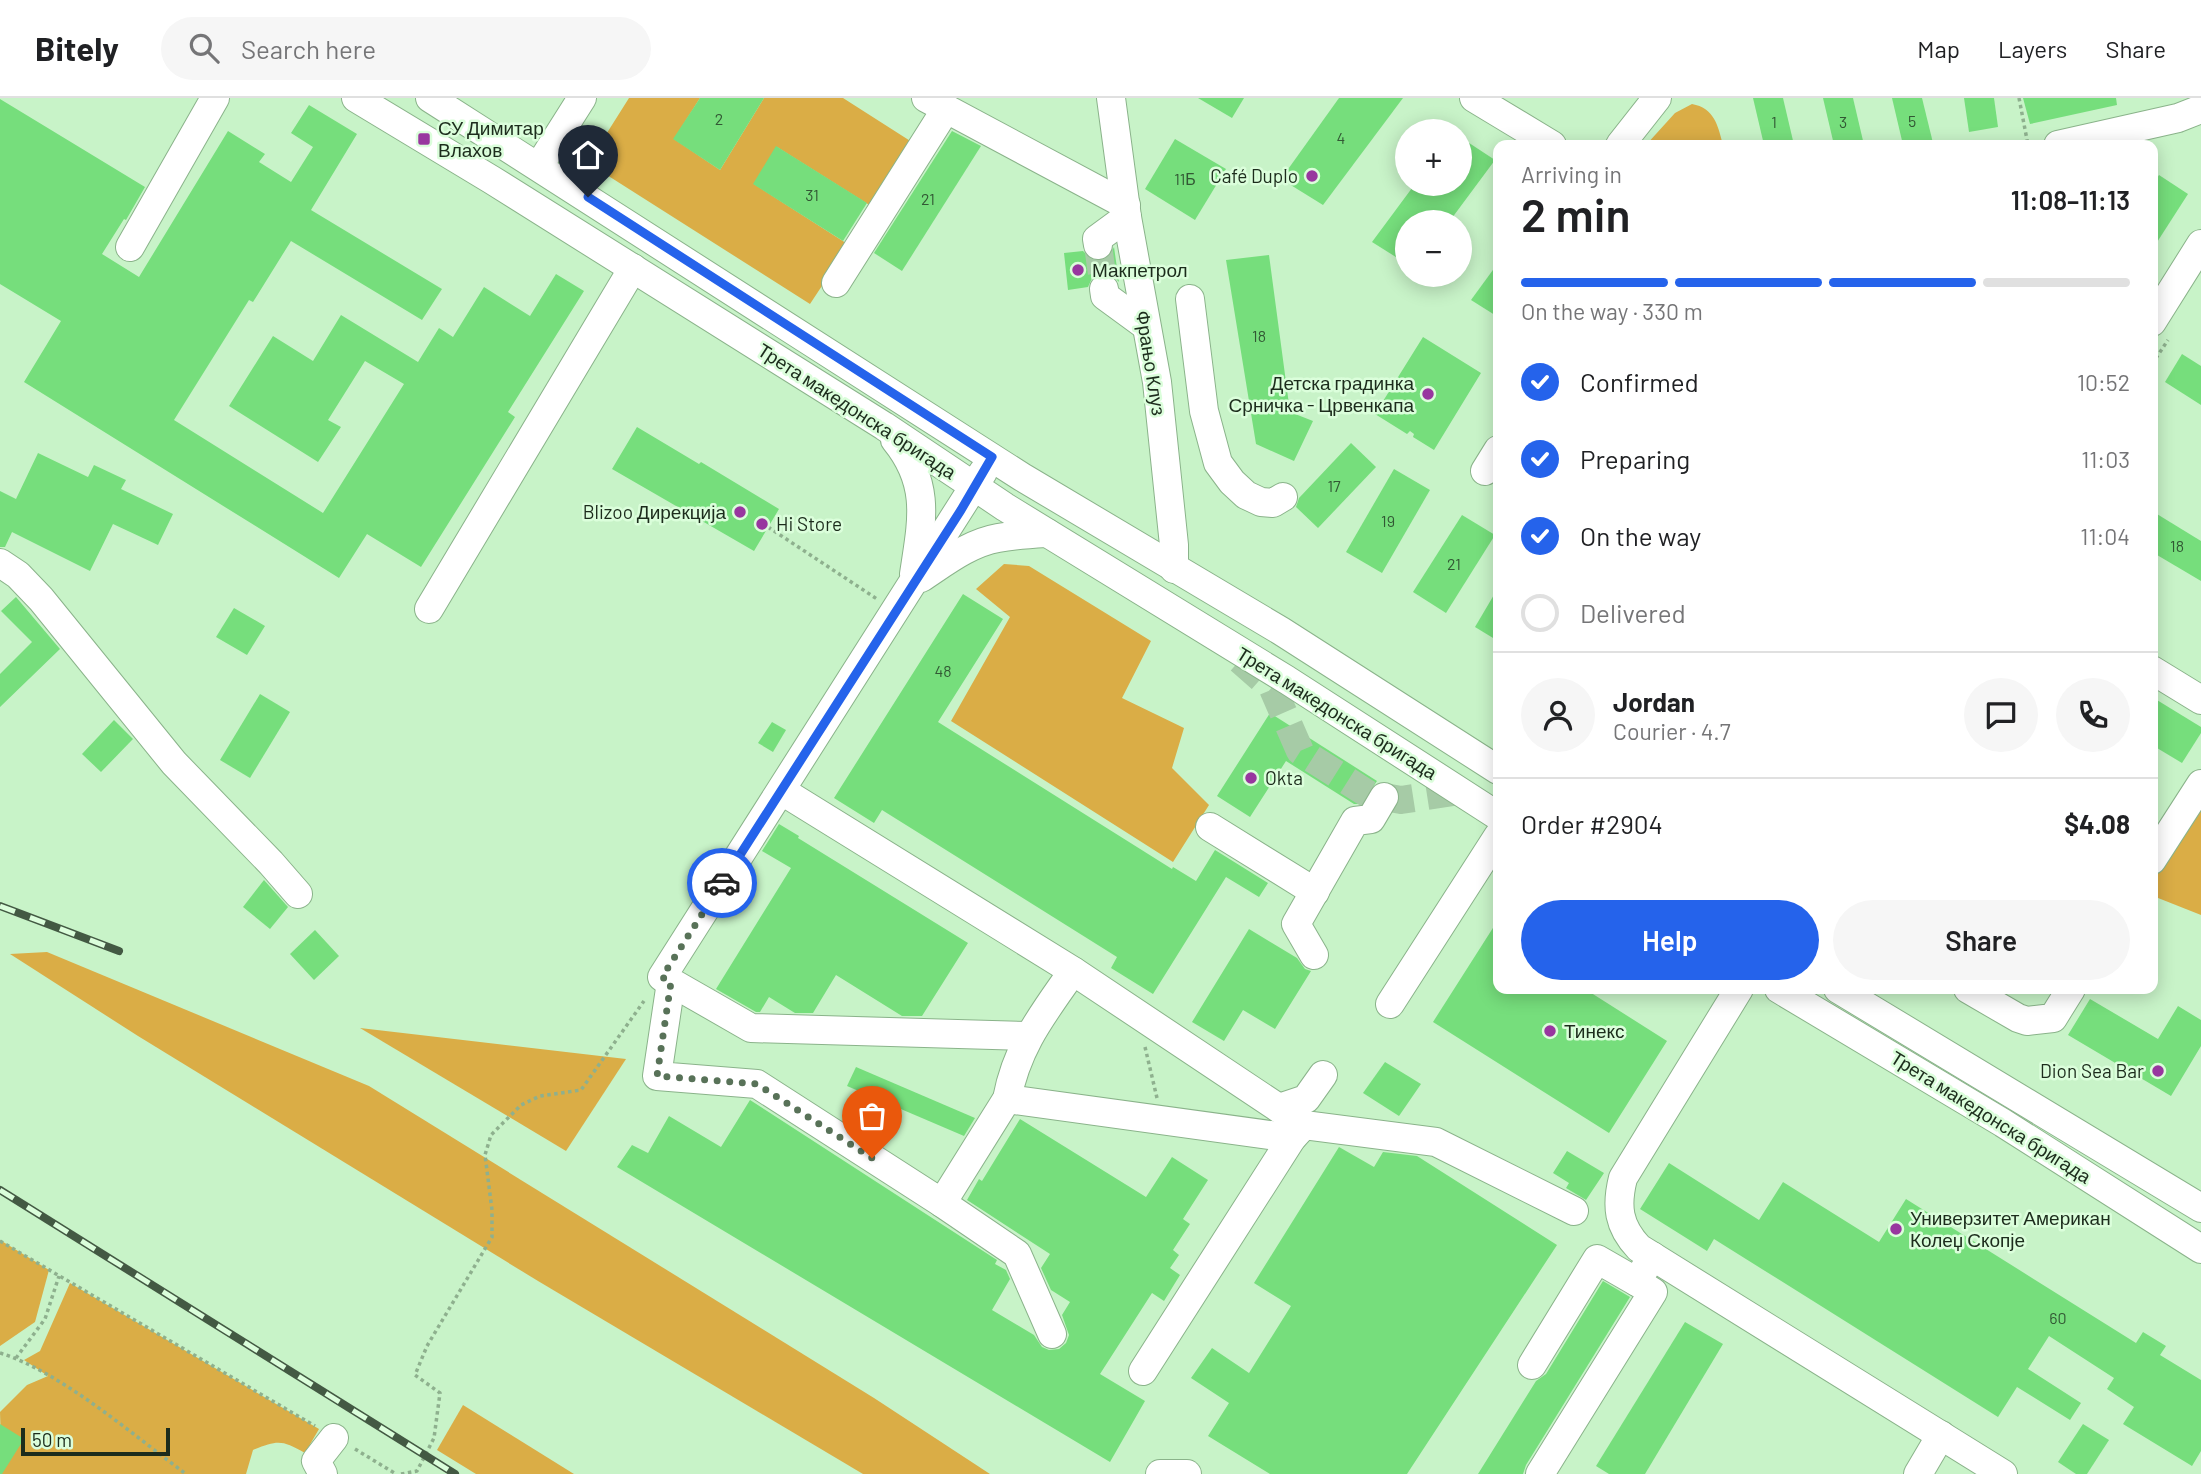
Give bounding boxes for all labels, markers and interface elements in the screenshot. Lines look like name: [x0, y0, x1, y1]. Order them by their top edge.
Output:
search box: [161, 17, 651, 80]
text: Bitely: [35, 28, 119, 68]
icon: search: [185, 29, 223, 67]
text: Search here: [241, 33, 376, 64]
text: Map: [1917, 34, 1960, 63]
text: Layers: [1998, 34, 2067, 63]
text: Share: [2105, 34, 2166, 63]
house number: 2: [715, 109, 723, 128]
house number: 5: [1908, 111, 1916, 130]
house number: 1: [1771, 112, 1777, 131]
house number: 3: [1839, 112, 1847, 131]
place label: СУ Димитар Влахов: [438, 116, 544, 161]
map controls: [1395, 119, 1472, 287]
button: +: [1395, 119, 1472, 196]
pin: [558, 125, 618, 197]
house number: 4: [1337, 128, 1345, 147]
marker: СУ Димитар Влахов: [416, 131, 432, 147]
icon: home: [569, 136, 607, 174]
text: Arriving in: [1521, 160, 1622, 188]
place label: Café Duplo: [1210, 164, 1298, 187]
marker: Café Duplo: [1304, 168, 1320, 184]
house number: 11Б: [1174, 169, 1196, 188]
text: 11:08–11:13: [2011, 184, 2130, 215]
house number: 31: [805, 185, 819, 204]
text: 2 min: [1521, 186, 1630, 241]
house number: 21: [921, 189, 935, 208]
button: −: [1395, 210, 1472, 287]
place label: Макпетрол: [1092, 258, 1188, 281]
marker: Макпетрол: [1070, 262, 1086, 278]
text: On the way · 330 m: [1521, 297, 1703, 325]
street label: Фрањо Клуз: [1132, 309, 1171, 417]
house number: 18: [1252, 326, 1266, 345]
street label: Трета македонска бригада: [754, 338, 961, 484]
icon: check: [1521, 363, 1559, 401]
text: Confirmed: [1580, 366, 1699, 397]
text: 10:52: [2077, 368, 2130, 396]
place label: Детска градинка Срничка - Црвенкапа: [1229, 371, 1414, 416]
marker: Детска градинка Срничка - Црвенкапа: [1420, 386, 1436, 402]
icon: check: [1521, 440, 1559, 478]
text: Preparing: [1580, 443, 1690, 474]
text: 11:03: [2081, 445, 2130, 473]
house number: 17: [1327, 476, 1341, 495]
place label: Blizoo Дирекција: [583, 500, 726, 523]
marker: Blizoo Дирекција: [732, 504, 748, 520]
house number: 19: [1381, 511, 1395, 530]
place label: Hi Store: [776, 512, 842, 535]
marker: Hi Store: [754, 516, 770, 532]
icon: check: [1521, 517, 1559, 555]
text: On the way: [1580, 520, 1701, 551]
text: 11:04: [2080, 522, 2130, 550]
house number: 18: [2170, 536, 2184, 555]
house number: 21: [1447, 554, 1461, 573]
text: Delivered: [1580, 597, 1686, 628]
street label: Трета македонска бригада: [1233, 641, 1442, 784]
house number: 48: [934, 661, 952, 680]
button: person: [1521, 678, 1595, 752]
button: chat: [1964, 678, 2038, 752]
button: phone: [2056, 678, 2130, 752]
text: Jordan: [1613, 686, 1695, 717]
text: Courier · 4.7: [1613, 717, 1731, 745]
place label: Okta: [1265, 766, 1303, 789]
marker: Okta: [1243, 770, 1259, 786]
text: Order #2904: [1521, 808, 1663, 839]
text: $4.08: [2064, 808, 2130, 839]
courier: [687, 848, 757, 918]
icon: car: [703, 864, 741, 902]
button: Help: [1521, 900, 1819, 980]
button: Share: [1833, 900, 2130, 980]
place label: Тинекс: [1564, 1019, 1624, 1042]
marker: Тинекс: [1542, 1023, 1558, 1039]
street label: Трета македонска бригада: [1887, 1045, 2096, 1188]
place label: Dion Sea Bar: [2040, 1059, 2144, 1082]
marker: Dion Sea Bar: [2150, 1063, 2166, 1079]
pin: [842, 1086, 902, 1158]
icon: bag: [853, 1097, 891, 1135]
place label: Универзитет Американ Колеџ Скопје: [1910, 1206, 2111, 1251]
marker: Универзитет Американ Колеџ Скопје: [1888, 1221, 1904, 1237]
house number: 60: [2049, 1308, 2067, 1327]
scale bar: [21, 1425, 170, 1457]
text: 50 m: [32, 1428, 72, 1451]

